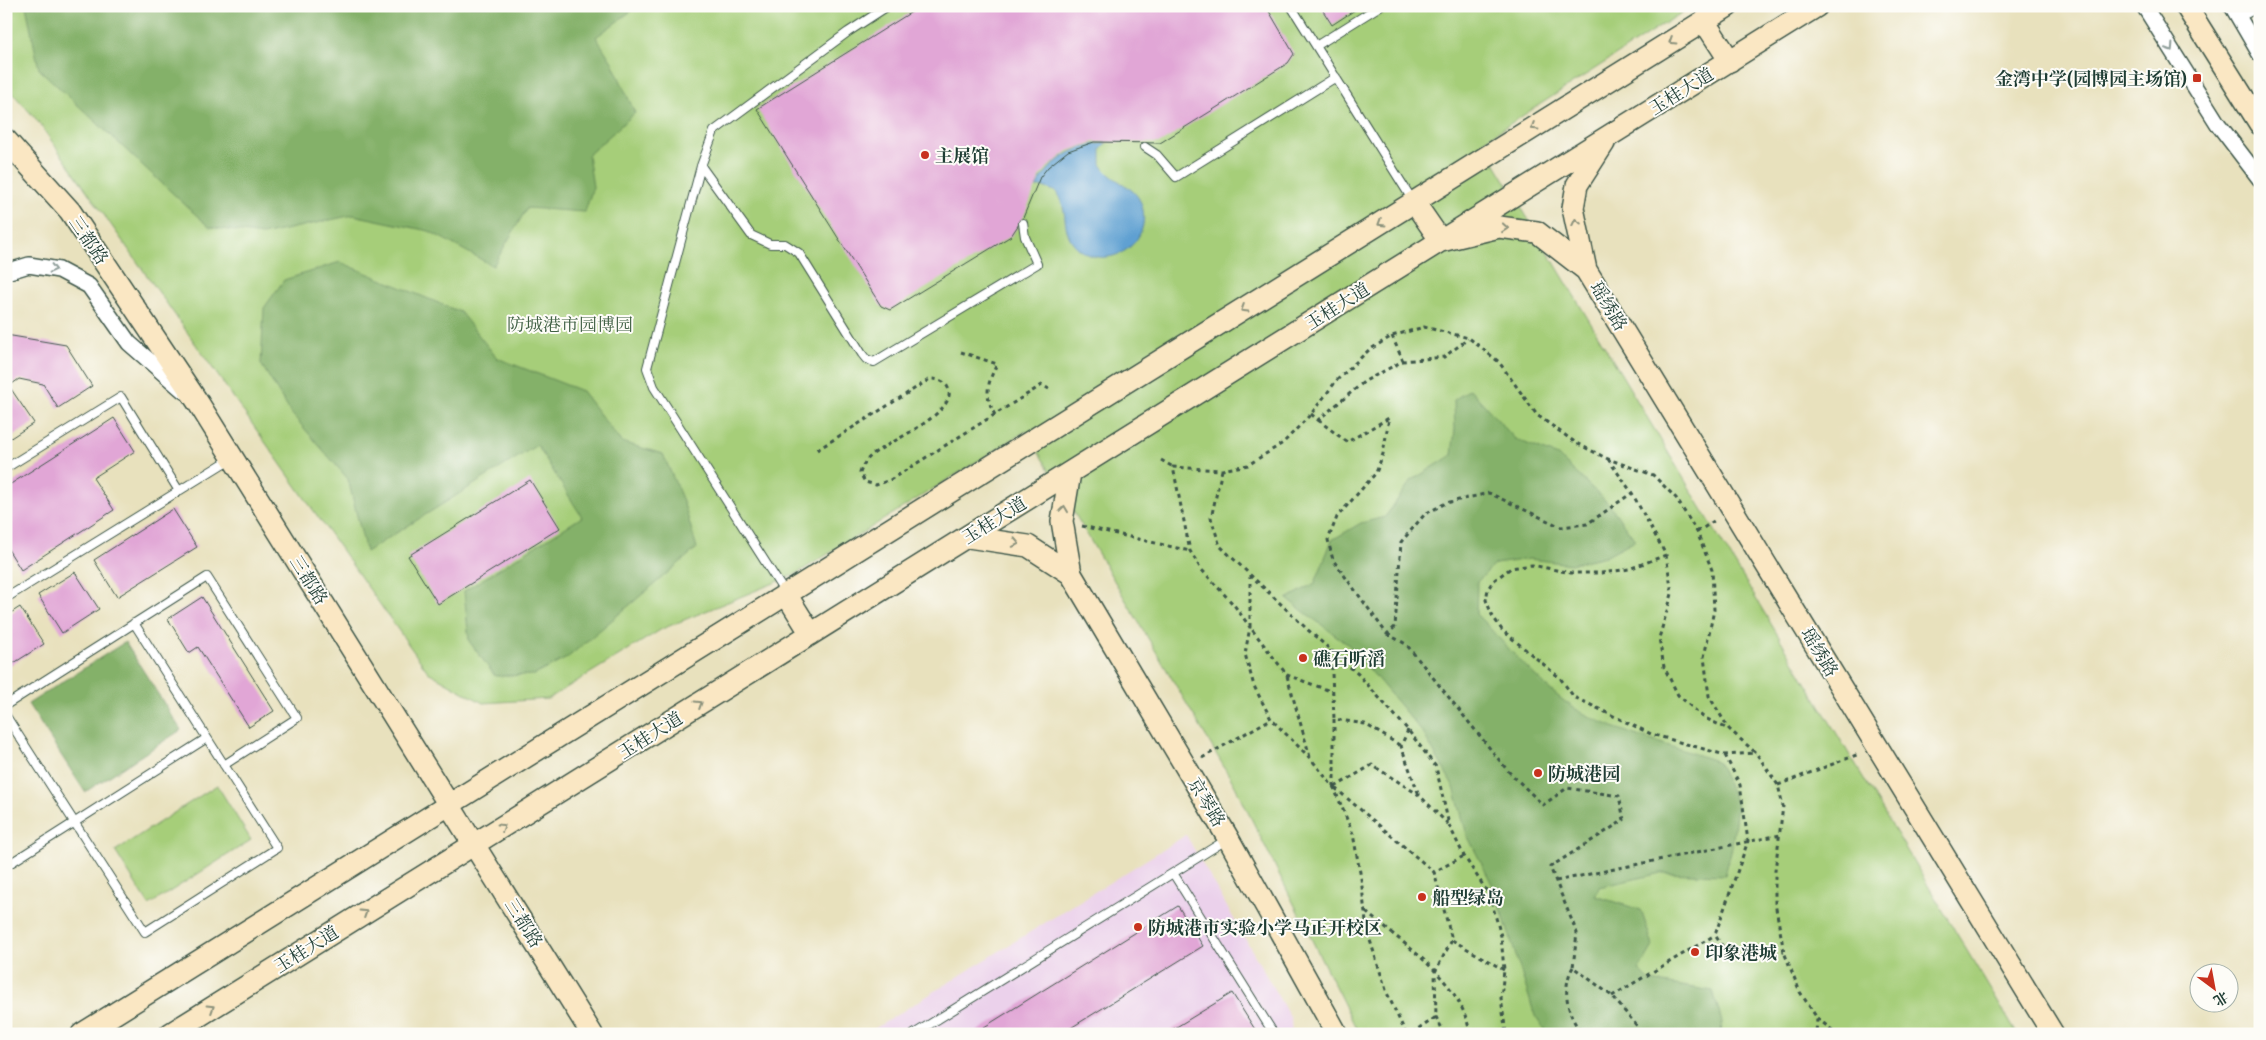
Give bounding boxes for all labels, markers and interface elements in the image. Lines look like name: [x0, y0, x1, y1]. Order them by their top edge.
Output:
one-way arrow: [1669, 35, 1678, 45]
one-way arrow: [2164, 42, 2174, 51]
street label: 玉桂大道: [1643, 60, 1719, 122]
place label: 金湾中学(园博园主场馆): [1995, 65, 2187, 92]
marker: 金湾中学(园博园主场馆): [2191, 72, 2203, 84]
one-way arrow: [1531, 121, 1540, 131]
place label: 主展馆: [935, 142, 989, 169]
marker: 主展馆: [919, 149, 931, 161]
street label: 三都路: [63, 210, 115, 270]
one-way arrow: [1378, 216, 1387, 226]
one-way arrow: [1571, 217, 1582, 226]
one-way arrow: [1502, 222, 1510, 233]
one-way arrow: [49, 263, 58, 274]
street label: 玉桂大道: [1299, 275, 1375, 337]
street label: 瑶绣路: [1584, 276, 1634, 336]
one-way arrow: [1240, 302, 1249, 312]
park label: 防城港市园博园: [507, 311, 633, 338]
street label: 玉桂大道: [956, 489, 1032, 551]
one-way arrow: [1058, 505, 1068, 513]
one-way arrow: [1012, 538, 1021, 548]
street label: 三都路: [283, 550, 335, 610]
street label: 瑶绣路: [1795, 622, 1845, 682]
place label: 礁石听滔: [1313, 645, 1385, 672]
marker: 礁石听滔: [1297, 652, 1309, 664]
one-way arrow: [694, 701, 703, 710]
street label: 玉桂大道: [612, 704, 688, 766]
place label: 防城港园: [1548, 760, 1620, 787]
marker: 防城港园: [1532, 767, 1544, 779]
street label: 京琴路: [1182, 772, 1232, 832]
one-way arrow: [496, 824, 506, 833]
place label: 船型绿岛: [1432, 884, 1504, 911]
marker: 船型绿岛: [1416, 891, 1428, 903]
street label: 三都路: [498, 893, 550, 953]
one-way arrow: [358, 910, 368, 919]
place label: 防城港市实验小学马正开校区: [1148, 914, 1382, 941]
street label: 玉桂大道: [268, 918, 344, 980]
marker: 防城港市实验小学马正开校区: [1132, 921, 1144, 933]
place label: 印象港城: [1705, 939, 1777, 966]
marker: 印象港城: [1689, 946, 1701, 958]
north arrow: [2188, 962, 2238, 1012]
text: 北: [2210, 987, 2232, 1011]
one-way arrow: [206, 1005, 215, 1014]

